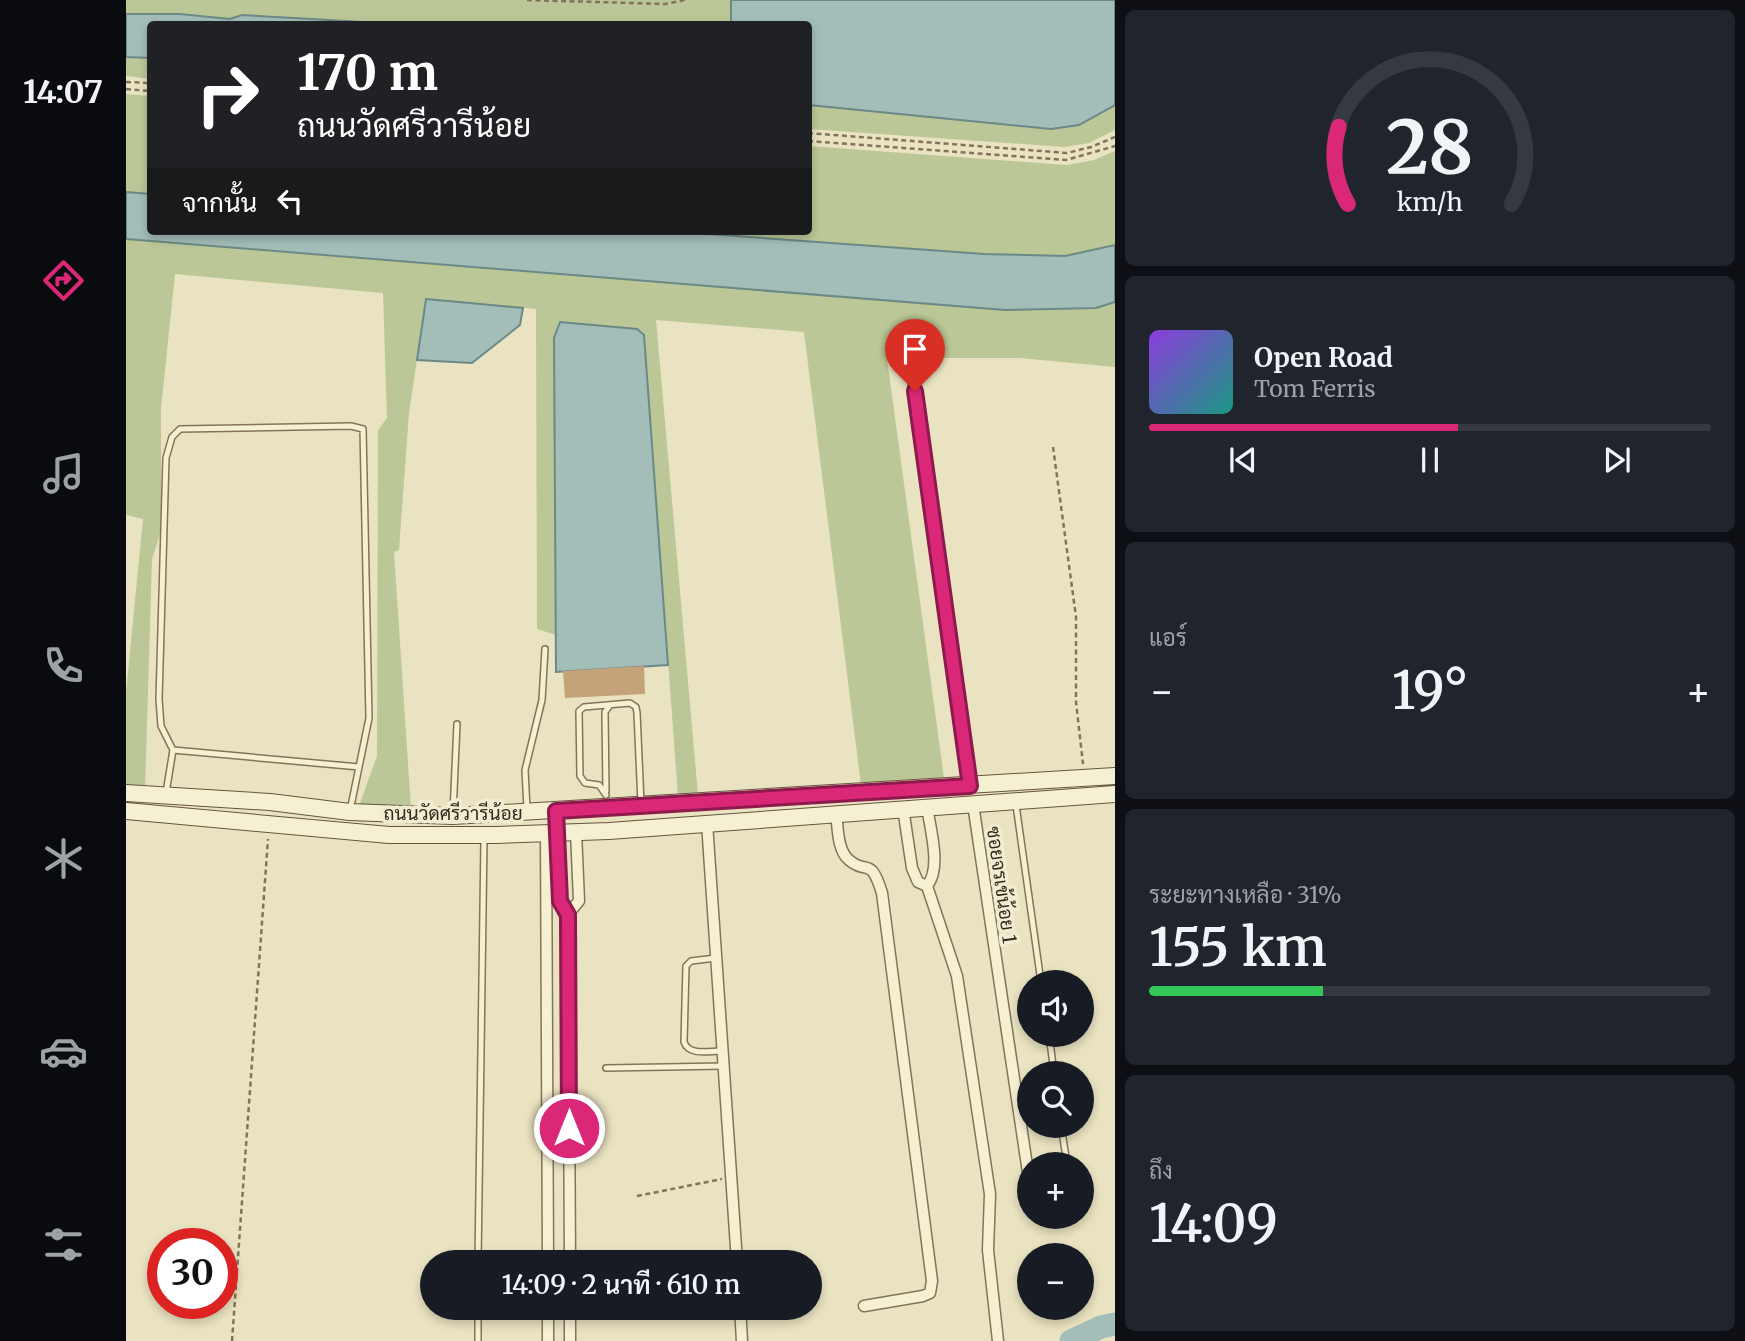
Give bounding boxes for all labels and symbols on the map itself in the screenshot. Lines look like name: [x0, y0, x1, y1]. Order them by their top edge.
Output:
pin: [885, 319, 945, 391]
street label: ถนนวัดศรีวารีน้อย: [383, 801, 523, 825]
street label: ซอยจรเข้น้อย 1: [982, 825, 1022, 945]
position arrow: [532, 1091, 606, 1165]
speed limit sign: 30: [147, 1228, 238, 1319]

